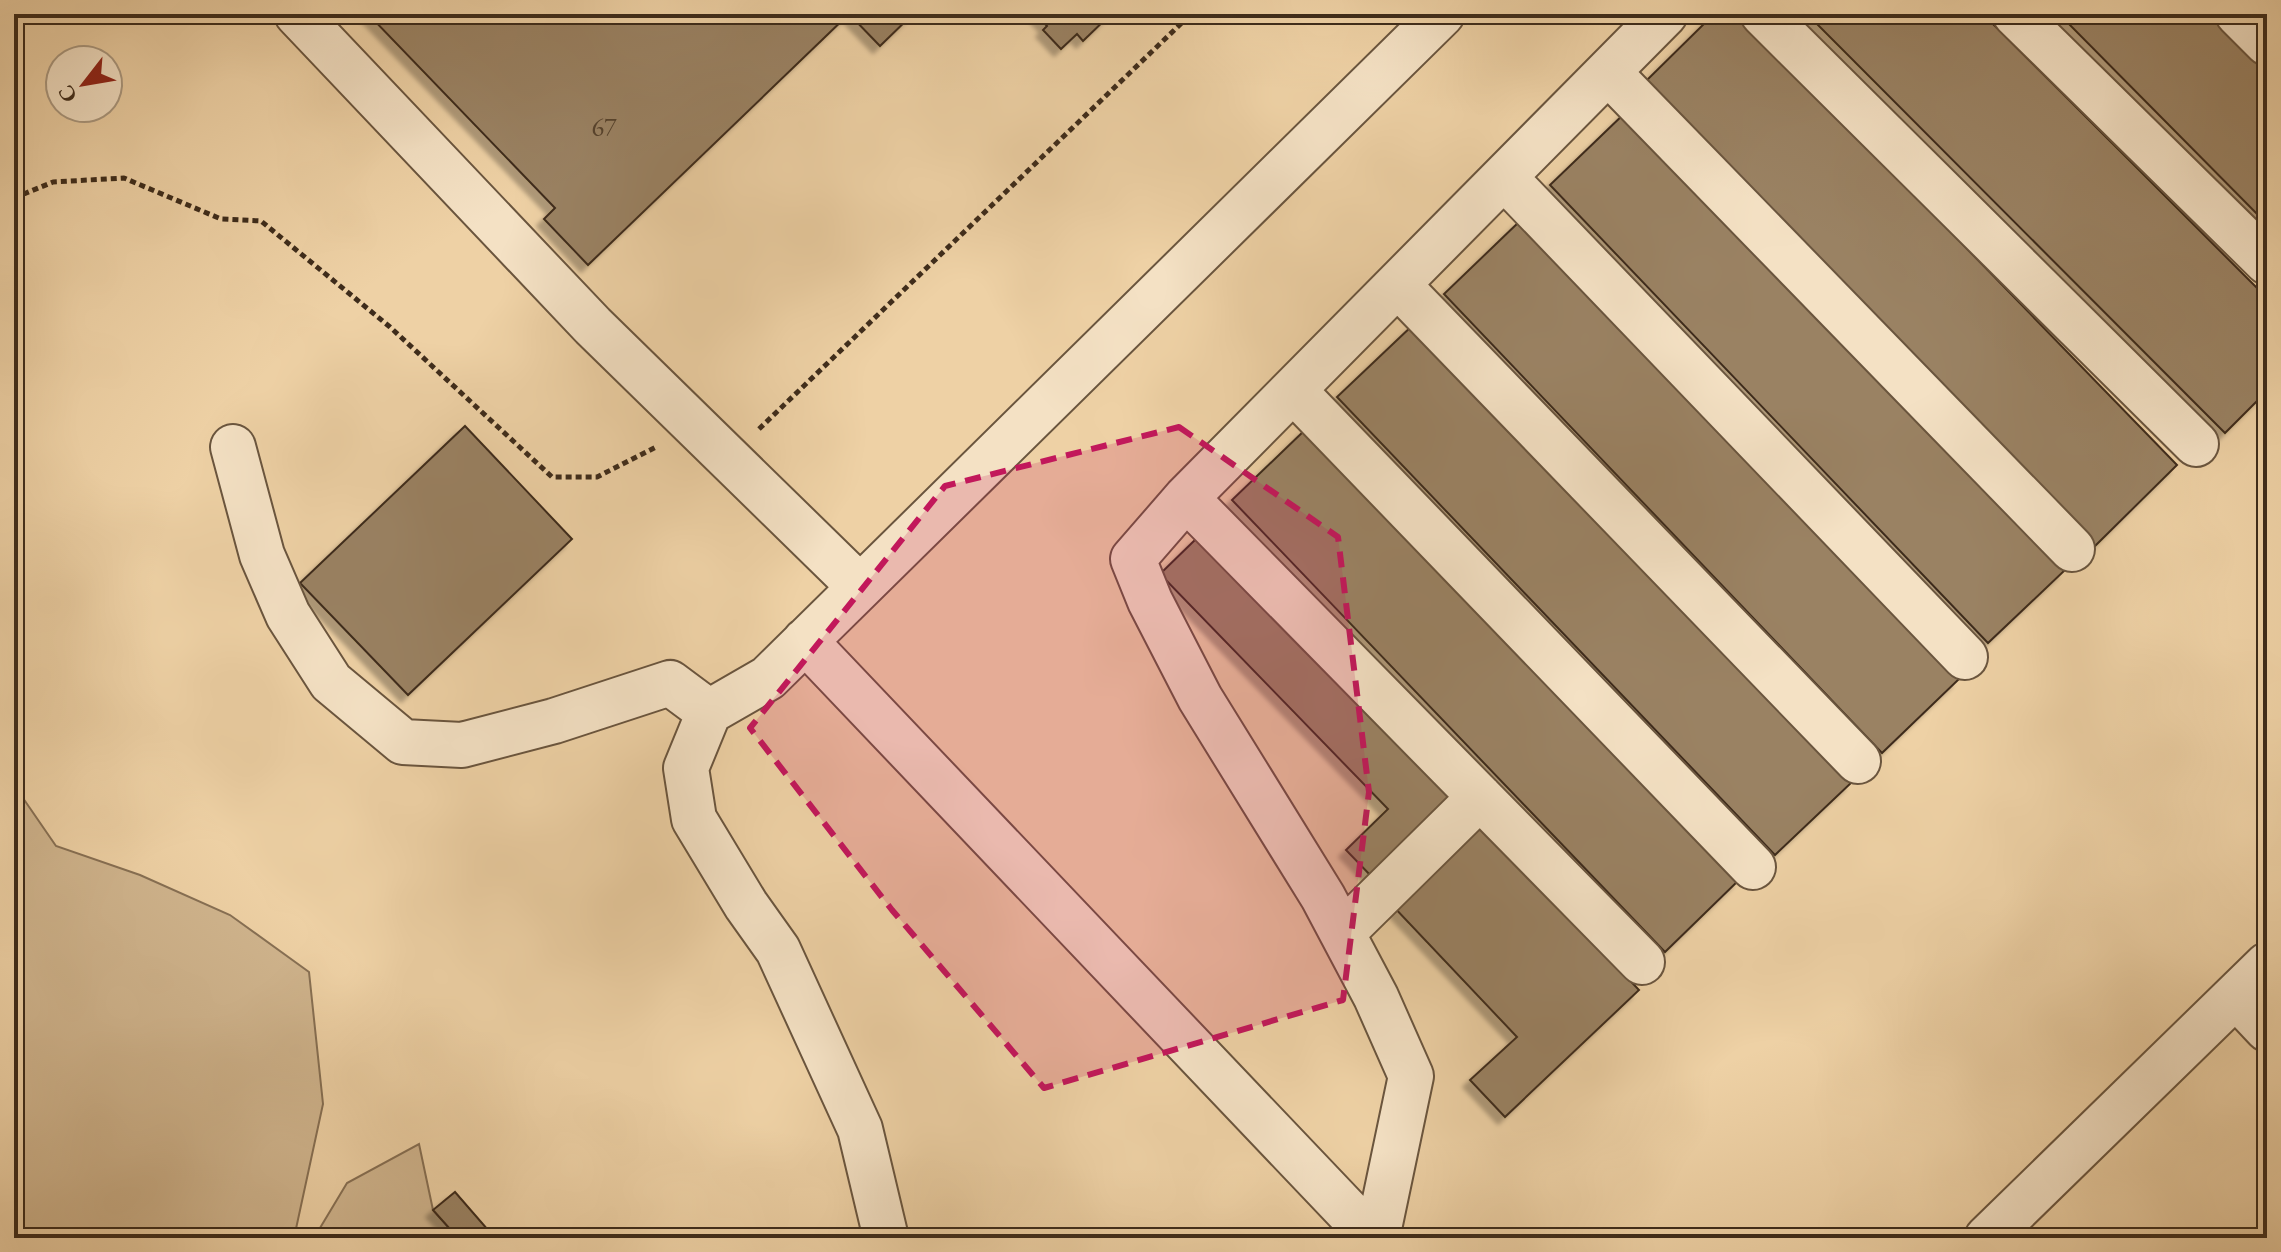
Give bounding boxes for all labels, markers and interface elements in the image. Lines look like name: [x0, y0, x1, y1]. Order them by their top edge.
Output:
north arrow: [44, 44, 124, 124]
text: С: [51, 80, 84, 108]
house number: 67: [592, 110, 617, 144]

